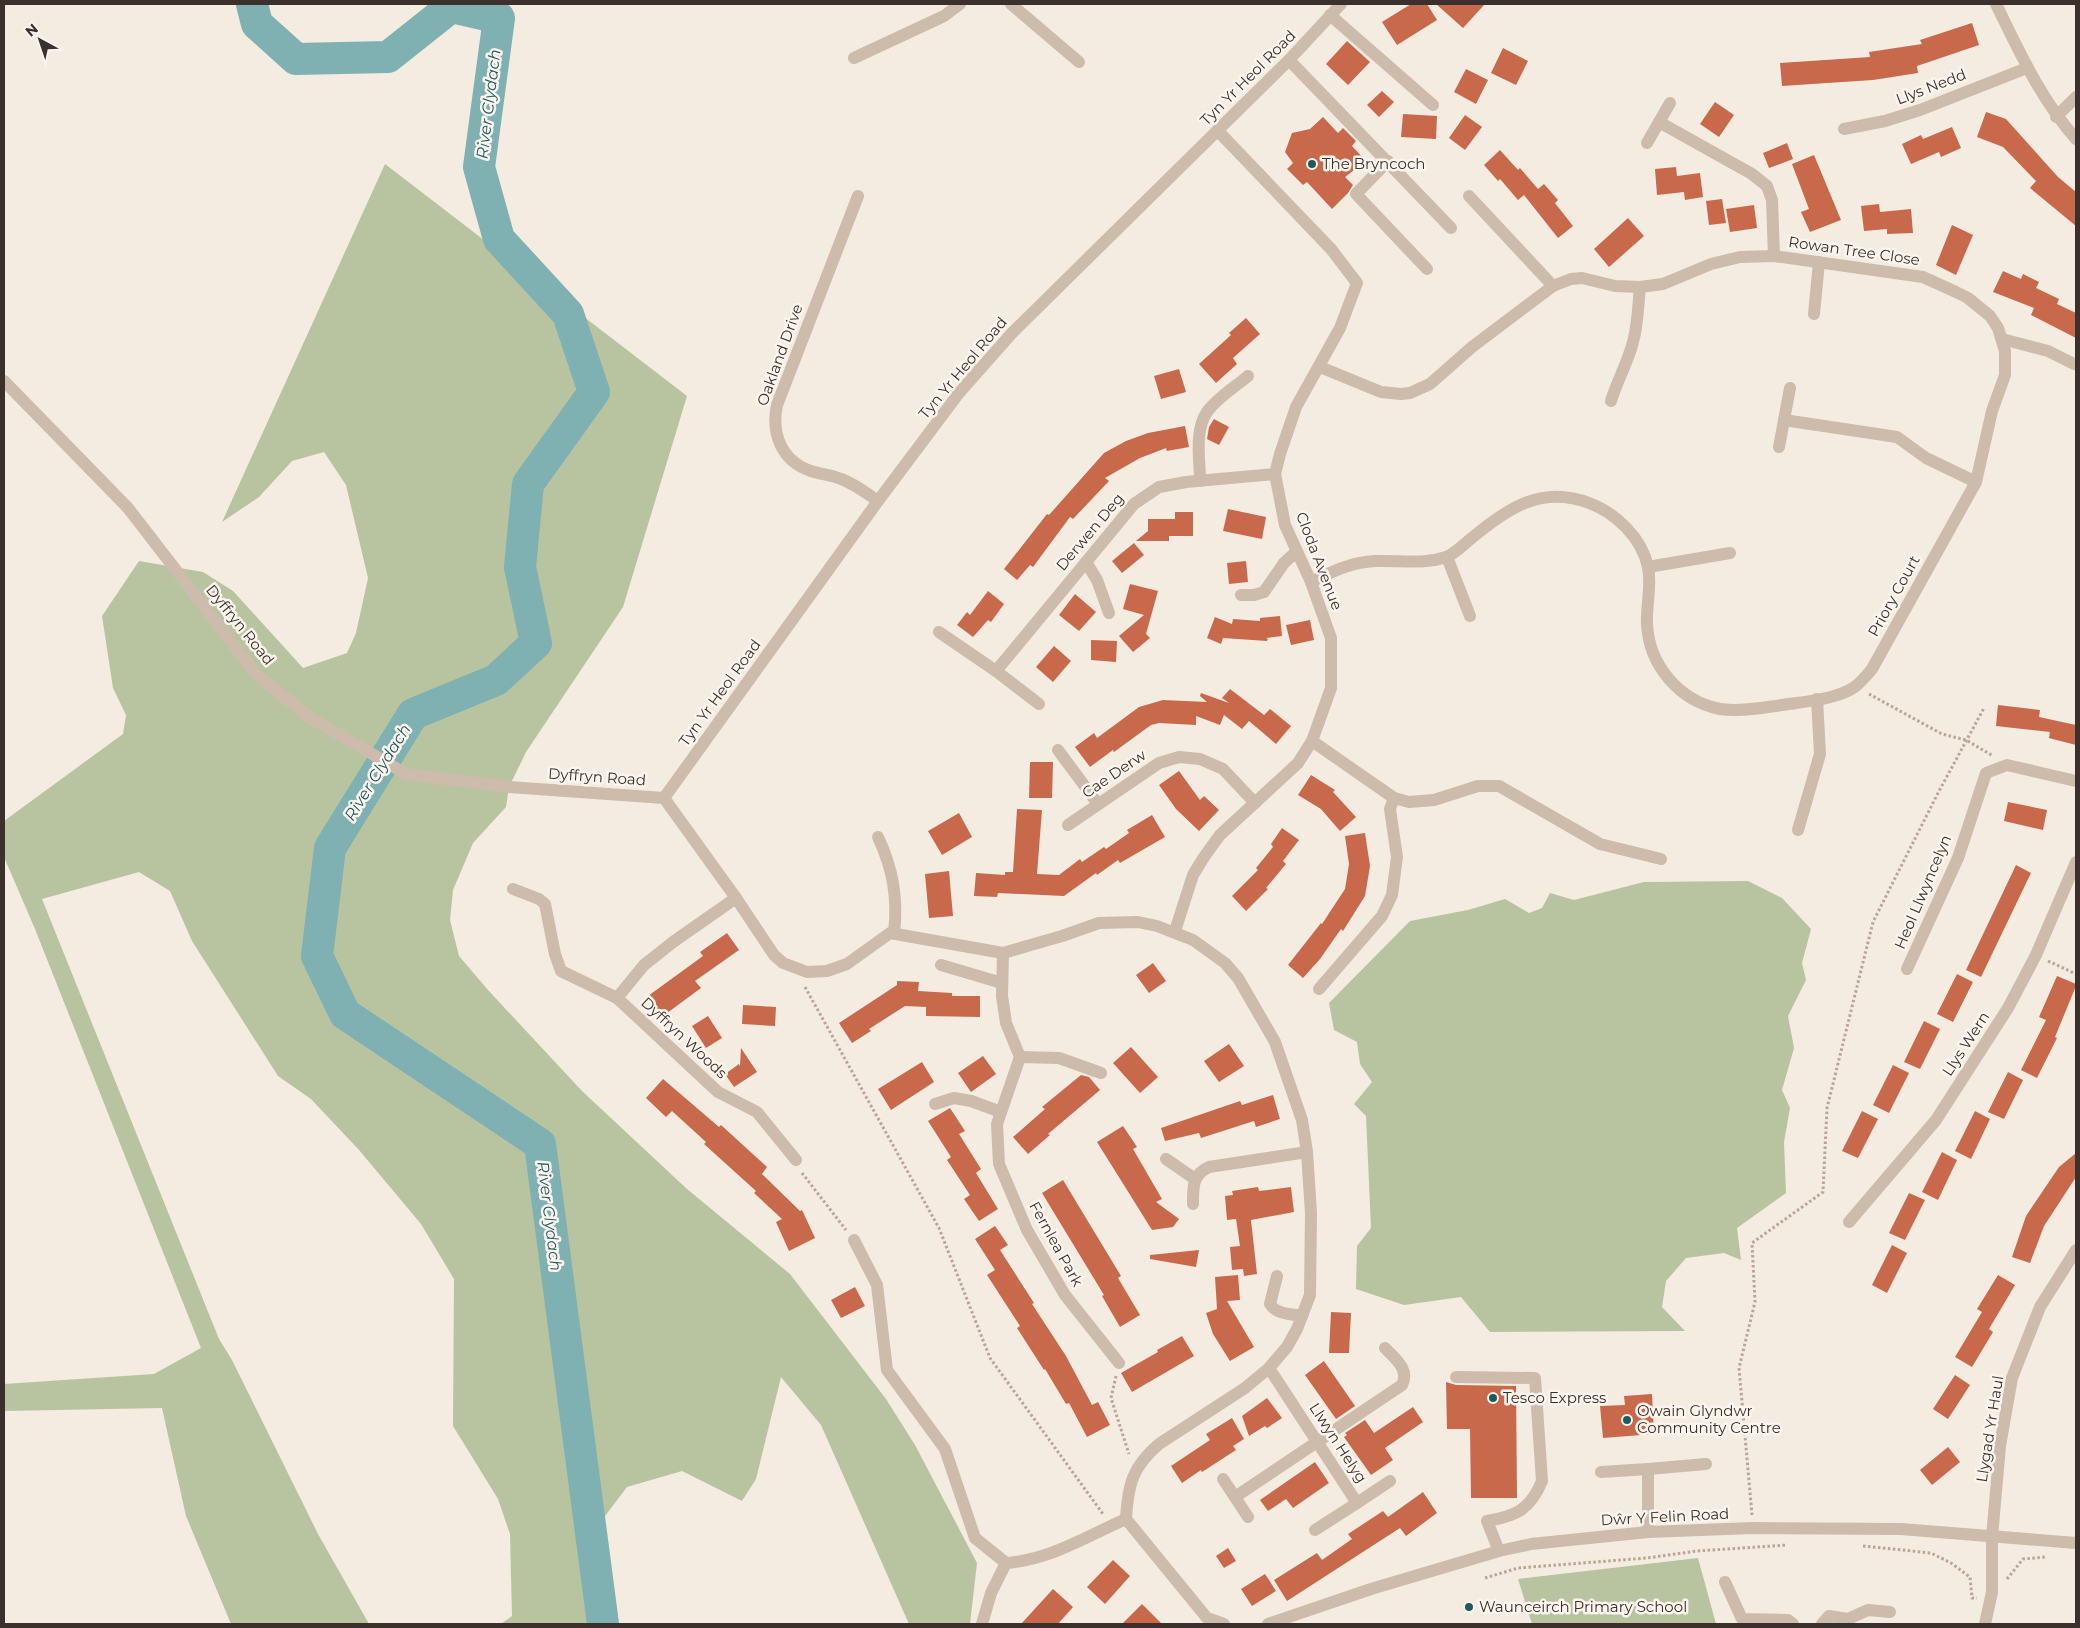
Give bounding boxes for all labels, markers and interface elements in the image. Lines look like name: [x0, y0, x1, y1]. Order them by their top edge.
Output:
north arrow: [15, 15, 65, 65]
text: N: [22, 20, 42, 41]
street label: Tyn Yr Heol Road: [1196, 26, 1299, 129]
water label: River Clydach: [472, 48, 505, 160]
street label: Llys Nedd: [1893, 64, 1969, 109]
place label: The Bryncoch: [1322, 154, 1425, 173]
marker: The Bryncoch: [1306, 158, 1318, 170]
street label: Rowan Tree Close: [1787, 232, 1921, 269]
street label: Oakland Drive: [752, 301, 807, 408]
street label: Tyn Yr Heol Road: [914, 313, 1011, 423]
street label: Derwen Deg: [1052, 489, 1128, 574]
street label: Cloda Avenue: [1292, 509, 1347, 613]
street label: Priory Court: [1863, 552, 1924, 640]
street label: Dyffryn Road: [202, 581, 279, 669]
street label: Tyn Yr Heol Road: [674, 636, 765, 750]
water label: River Clydach: [340, 721, 415, 824]
street label: Cae Derw: [1078, 745, 1150, 802]
street label: Dyffryn Road: [547, 764, 647, 789]
street label: Heol Llwyncelyn: [1890, 832, 1955, 952]
street label: Dyffryn Woods: [637, 993, 731, 1082]
street label: Llys Wern: [1938, 1008, 1993, 1080]
water label: River Clydach: [533, 1160, 566, 1272]
street label: Fernlea Park: [1025, 1198, 1088, 1290]
street label: Llygad Yr Haul: [1972, 1374, 2007, 1484]
place label: Tesco Express: [1503, 1388, 1606, 1407]
marker: Tesco Express: [1487, 1392, 1499, 1404]
street label: Llwyn Helyg: [1306, 1399, 1371, 1486]
place label: Owain Glyndwr Community Centre: [1637, 1401, 1781, 1437]
marker: Owain Glyndwr Community Centre: [1621, 1414, 1633, 1426]
street label: Dŵr Y Felin Road: [1600, 1504, 1730, 1529]
place label: Waunceirch Primary School: [1479, 1597, 1687, 1616]
marker: Waunceirch Primary School: [1463, 1601, 1475, 1613]

